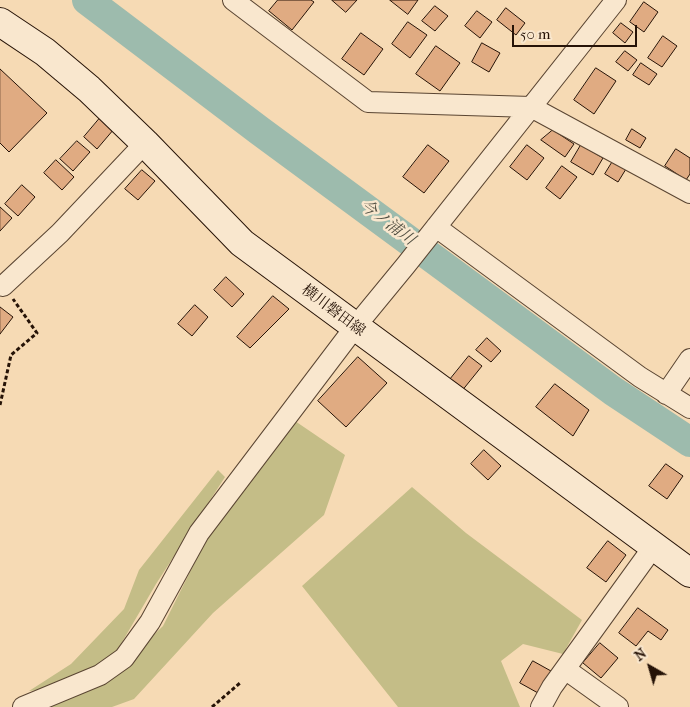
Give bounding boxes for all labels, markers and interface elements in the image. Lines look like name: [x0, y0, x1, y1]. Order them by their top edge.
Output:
scale bar: [515, 15, 640, 47]
text: 50 m: [520, 25, 550, 43]
water label: 今ノ浦川: [356, 196, 418, 250]
street label: 横川磐田線: [298, 281, 368, 341]
north arrow: [625, 642, 675, 692]
text: N: [631, 645, 650, 665]

